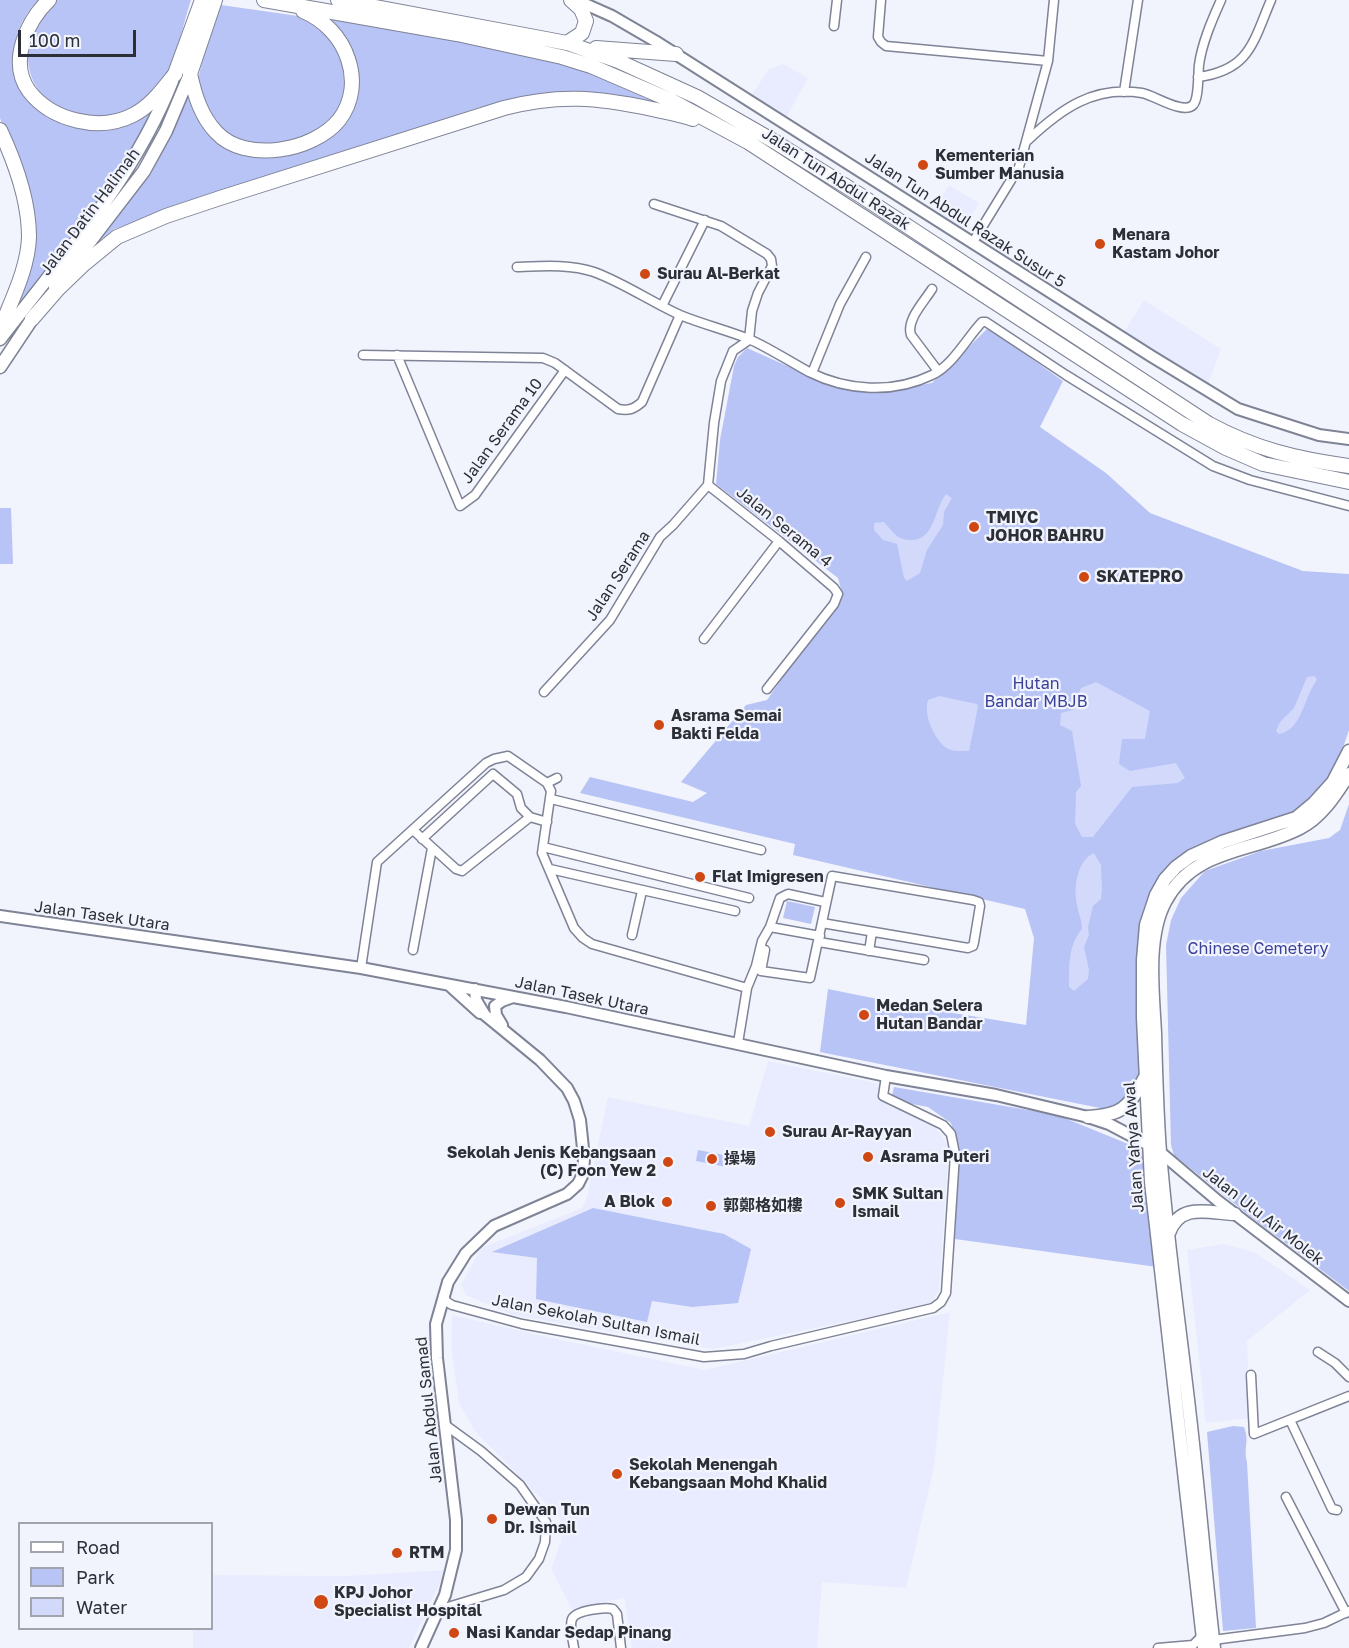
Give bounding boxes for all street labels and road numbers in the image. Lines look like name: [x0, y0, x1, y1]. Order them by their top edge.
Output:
street label: Jalan Tun Abdul Razak: [758, 124, 914, 234]
street label: Jalan Datin Halimah: [36, 145, 144, 279]
street label: Jalan Tun Abdul Razak Susur 5: [861, 148, 1069, 292]
street label: Jalan Serama 10: [457, 375, 547, 487]
street label: Jalan Serama 4: [732, 483, 836, 571]
street label: Jalan Serama: [582, 527, 654, 625]
street label: Jalan Tasek Utara: [33, 897, 171, 935]
street label: Jalan Tasek Utara: [513, 972, 651, 1020]
street label: Jalan Yahya Awal: [1120, 1081, 1148, 1213]
street label: Jalan Ulu Air Molek: [1199, 1163, 1327, 1269]
street label: Jalan Sekolah Sultan Ismail: [490, 1290, 702, 1350]
street label: Jalan Abdul Samad: [412, 1336, 446, 1484]

